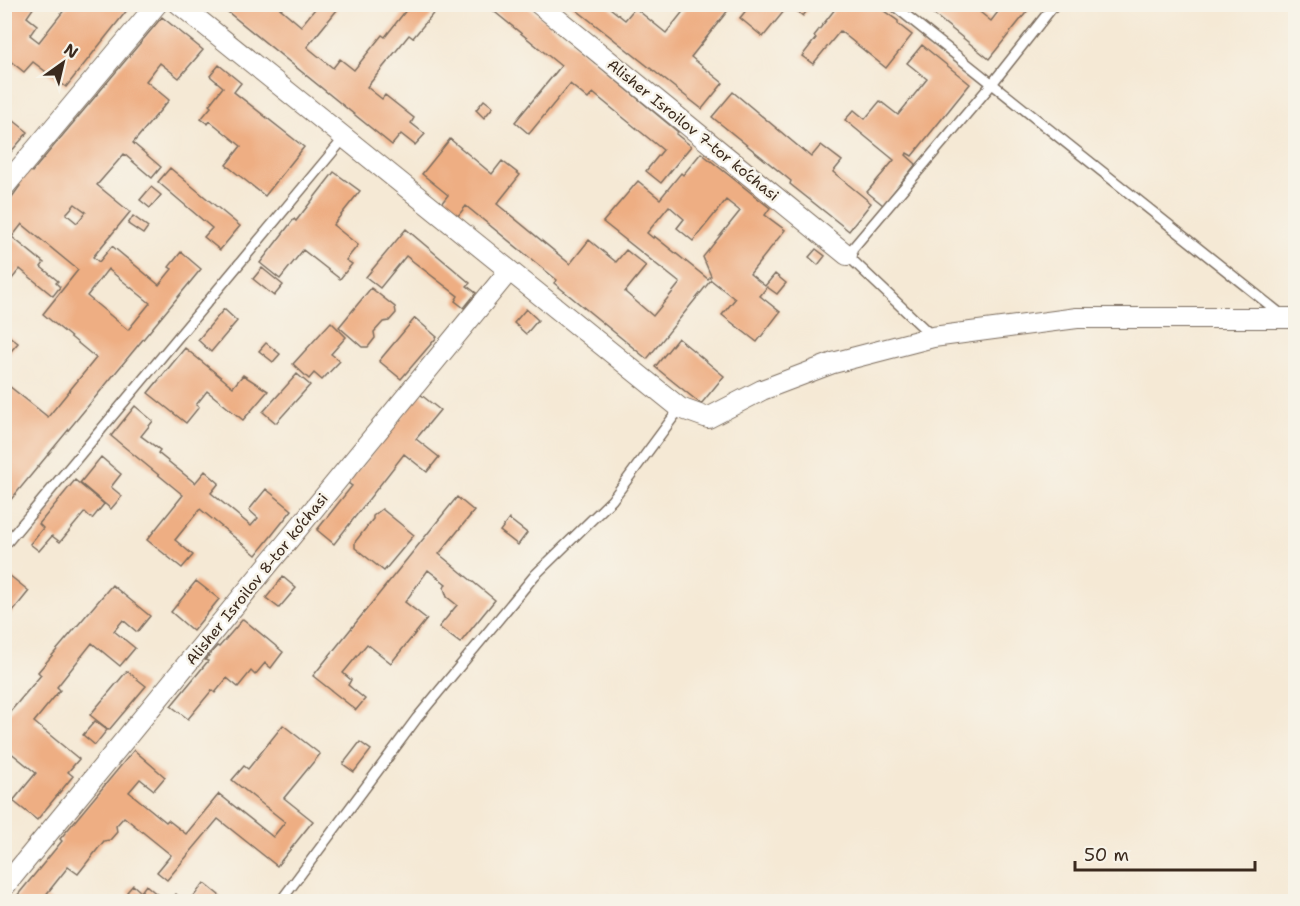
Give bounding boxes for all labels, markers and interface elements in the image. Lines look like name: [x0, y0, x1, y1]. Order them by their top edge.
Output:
north arrow: [33, 33, 93, 93]
text: N: [60, 39, 82, 63]
street label: Alisher Isroilov 7-tor ko‘chasi: [603, 54, 783, 206]
street label: Alisher Isroilov 8-tor ko‘chasi: [181, 489, 333, 669]
scale bar: [1075, 834, 1255, 872]
text: 50 m: [1084, 843, 1129, 867]

